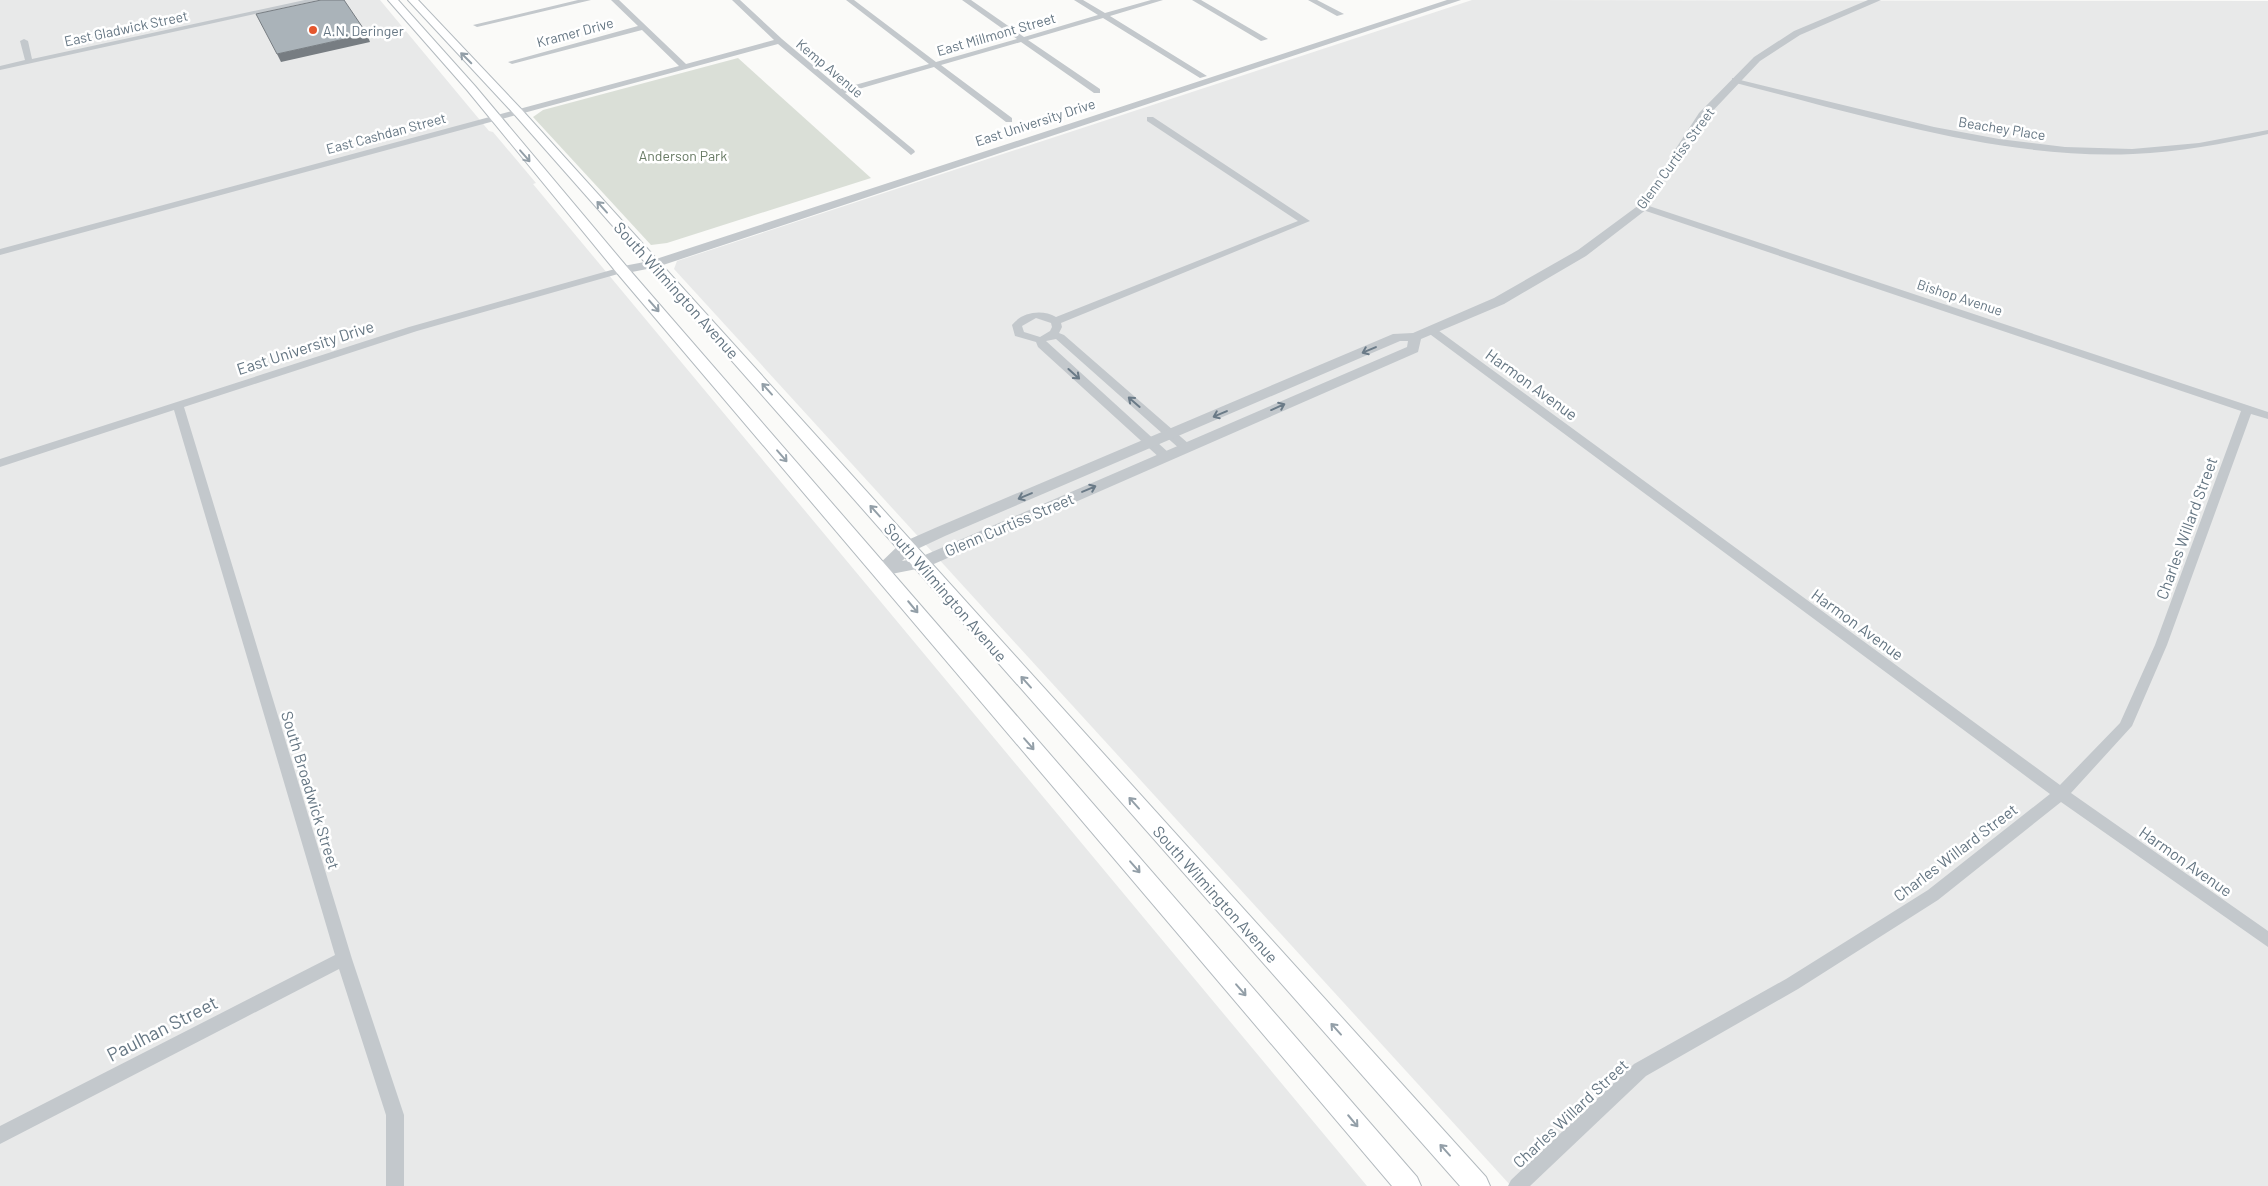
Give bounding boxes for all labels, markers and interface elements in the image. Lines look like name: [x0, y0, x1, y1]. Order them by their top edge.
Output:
street label: East Gladwick Street: [63, 7, 189, 49]
street label: East Millmont Street: [935, 9, 1057, 59]
street label: Kramer Drive: [535, 14, 615, 50]
place label: A.N. Deringer: [323, 22, 404, 39]
marker: A.N. Deringer: [307, 24, 319, 36]
street label: Kemp Avenue: [793, 35, 867, 101]
one-way arrow: [460, 51, 472, 64]
street label: East University Drive: [973, 95, 1097, 149]
street label: Glenn Curtiss Street: [1632, 104, 1718, 212]
street label: East Cashdan Street: [324, 109, 448, 157]
street label: Beachey Place: [1957, 113, 2047, 143]
park label: Anderson Park: [639, 147, 727, 164]
one-way arrow: [520, 150, 531, 163]
one-way arrow: [597, 201, 608, 214]
street label: South Wilmington Avenue: [611, 218, 743, 362]
street label: Bishop Avenue: [1915, 275, 2005, 319]
one-way arrow: [648, 300, 659, 313]
street label: East University Drive: [234, 316, 376, 378]
street label: Harmon Avenue: [1482, 344, 1582, 424]
one-way arrow: [1362, 345, 1377, 355]
one-way arrow: [1068, 368, 1081, 380]
one-way arrow: [761, 383, 772, 396]
one-way arrow: [1127, 396, 1140, 408]
one-way arrow: [1270, 402, 1285, 412]
one-way arrow: [1213, 409, 1228, 419]
one-way arrow: [777, 450, 788, 463]
street label: Charles Willard Street: [2151, 454, 2221, 602]
one-way arrow: [1081, 484, 1096, 493]
street label: Glenn Curtiss Street: [941, 488, 1077, 560]
one-way arrow: [1018, 492, 1033, 501]
one-way arrow: [869, 504, 880, 517]
street label: South Wilmington Avenue: [881, 519, 1011, 665]
street label: Harmon Avenue: [1808, 584, 1908, 664]
one-way arrow: [907, 600, 918, 613]
one-way arrow: [1020, 676, 1032, 689]
street label: South Broadwick Street: [278, 709, 344, 871]
one-way arrow: [1024, 737, 1035, 750]
one-way arrow: [1128, 797, 1140, 810]
street label: Charles Willard Street: [1889, 799, 2021, 905]
street label: South Wilmington Avenue: [1150, 822, 1282, 966]
street label: Harmon Avenue: [2136, 822, 2236, 900]
one-way arrow: [1130, 860, 1141, 873]
one-way arrow: [1235, 984, 1247, 997]
street label: Paulhan Street: [103, 990, 221, 1066]
one-way arrow: [1330, 1022, 1342, 1035]
street label: Charles Willard Street: [1509, 1055, 1631, 1171]
one-way arrow: [1347, 1115, 1359, 1128]
one-way arrow: [1439, 1143, 1450, 1156]

